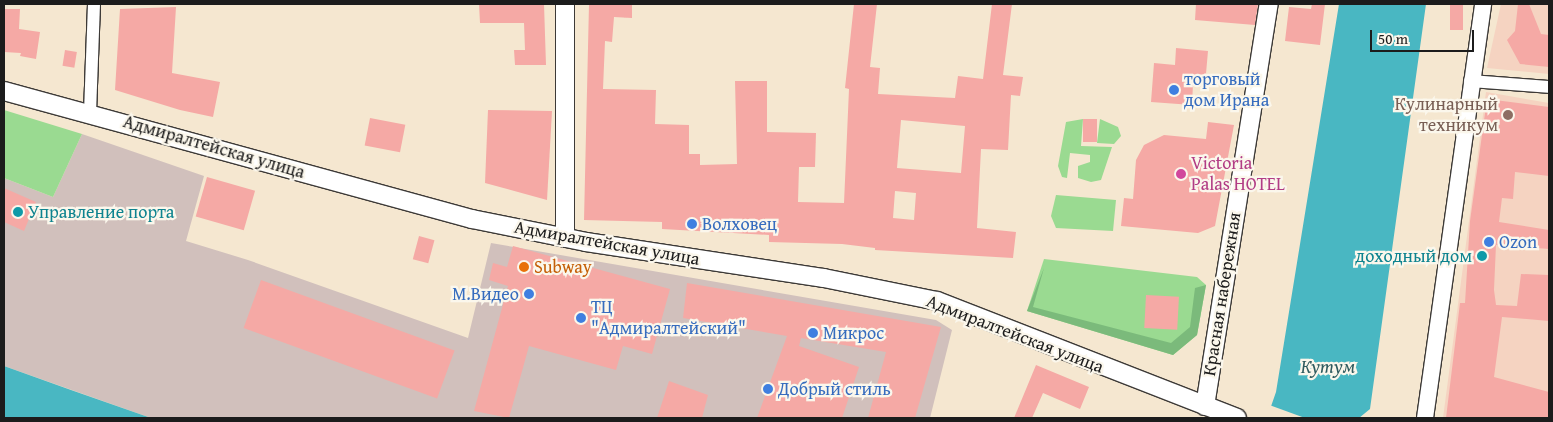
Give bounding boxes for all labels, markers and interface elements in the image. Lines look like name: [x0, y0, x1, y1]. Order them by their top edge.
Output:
scale bar: [1373, 20, 1477, 52]
text: 50 m: [1378, 28, 1408, 49]
place label: торговый дом Ирана: [1184, 69, 1269, 112]
marker: торговый дом Ирана: [1168, 84, 1180, 96]
place label: Кулинарный техникум: [1395, 94, 1498, 136]
marker: Кулинарный техникум: [1502, 109, 1514, 121]
street label: Адмиралтейская улица: [121, 111, 307, 183]
place label: Victoria Palas HOTEL: [1191, 153, 1285, 195]
marker: Victoria Palas HOTEL: [1175, 168, 1187, 180]
place label: Управление порта: [28, 201, 174, 223]
marker: Управление порта: [12, 206, 24, 218]
street label: Красная набережная: [1198, 211, 1246, 377]
place label: Волховец: [702, 213, 777, 235]
street label: Адмиралтейская улица: [513, 216, 701, 270]
marker: Волховец: [686, 218, 698, 230]
place label: Ozon: [1499, 231, 1537, 253]
marker: Ozon: [1483, 236, 1495, 248]
place label: доходный дом: [1355, 245, 1472, 267]
marker: доходный дом: [1476, 250, 1488, 262]
place label: Subway: [534, 256, 592, 278]
marker: Subway: [518, 261, 530, 273]
place label: М.Видео: [452, 283, 519, 305]
marker: М.Видео: [523, 288, 535, 300]
street label: Адмиралтейская улица: [923, 290, 1107, 378]
place label: ТЦ "Адмиралтейский": [591, 297, 746, 340]
marker: ТЦ "Адмиралтейский": [575, 312, 587, 324]
place label: Микрос: [823, 322, 884, 344]
marker: Микрос: [807, 327, 819, 339]
water label: Кутум: [1301, 356, 1355, 378]
place label: Добрый стиль: [778, 378, 891, 400]
marker: Добрый стиль: [762, 383, 774, 395]

